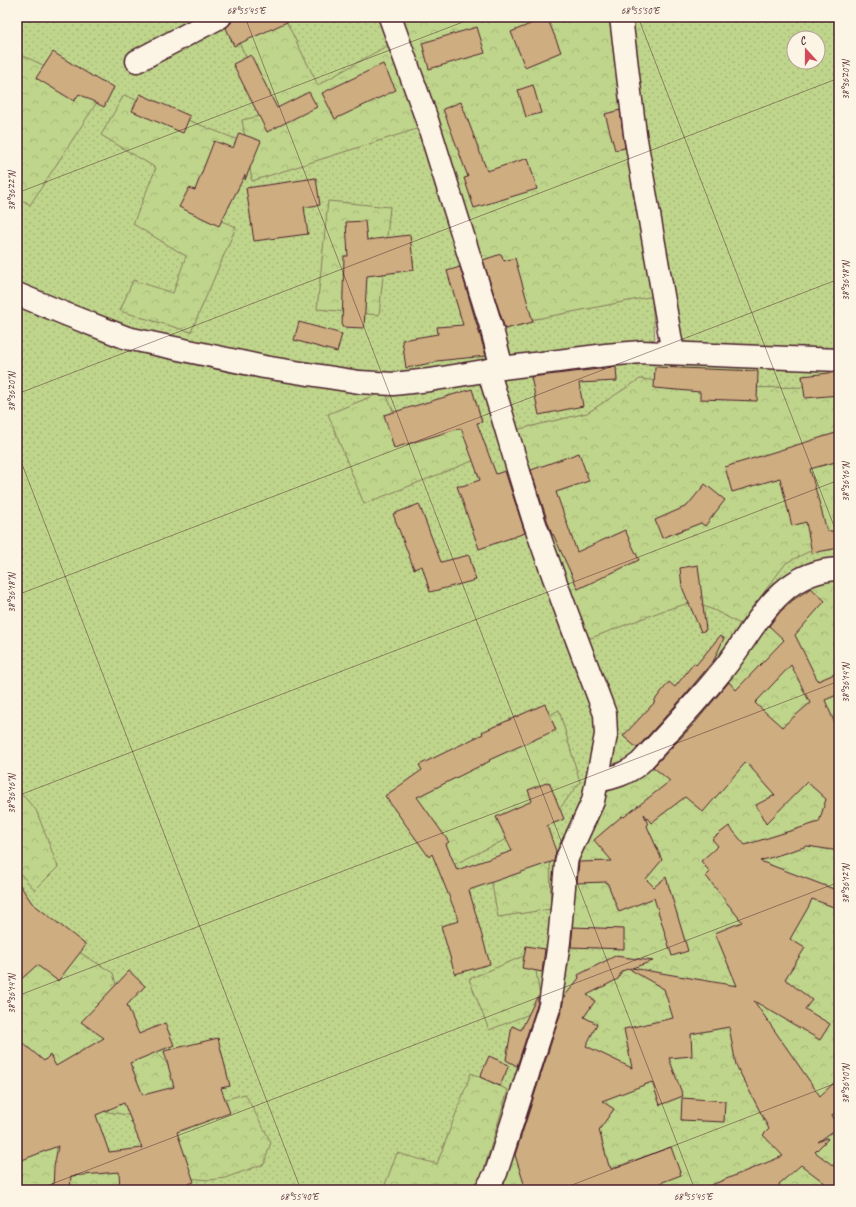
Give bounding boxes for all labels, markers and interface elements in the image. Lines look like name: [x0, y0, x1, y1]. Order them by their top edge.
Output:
text: 68°55'45"E: [227, 4, 267, 17]
text: 68°55'50"E: [621, 4, 661, 17]
north arrow: [786, 30, 826, 70]
text: С: [797, 33, 809, 48]
text: 38°36'20"N: [839, 58, 852, 100]
text: 38°36'22"N: [5, 169, 18, 211]
text: 38°36'18"N: [839, 259, 852, 301]
text: 38°36'20"N: [5, 370, 18, 412]
text: 38°36'16"N: [839, 460, 852, 502]
text: 38°36'18"N: [5, 571, 18, 613]
text: 38°36'14"N: [839, 661, 852, 703]
text: 38°36'16"N: [5, 772, 18, 814]
text: 38°36'12"N: [839, 862, 852, 904]
text: 38°36'14"N: [5, 972, 18, 1014]
text: 38°36'10"N: [839, 1062, 852, 1104]
text: 68°55'40"E: [280, 1190, 320, 1203]
text: 68°55'45"E: [674, 1190, 714, 1203]

